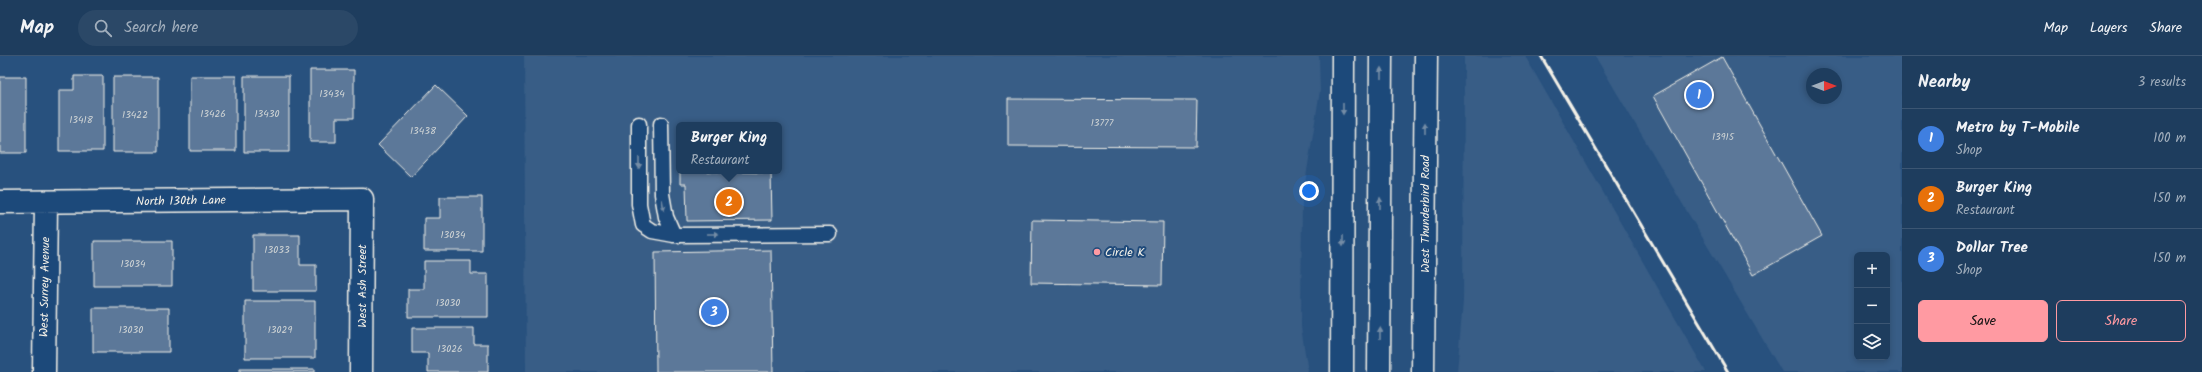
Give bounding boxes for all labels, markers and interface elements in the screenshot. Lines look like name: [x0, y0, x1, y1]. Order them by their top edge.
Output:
search box: [78, 10, 358, 46]
text: Map: [20, 13, 54, 43]
text: Search here: [124, 16, 198, 40]
icon: search: [92, 17, 114, 39]
text: Map: [2044, 17, 2068, 39]
text: Layers: [2090, 17, 2128, 39]
text: Share: [2150, 17, 2182, 39]
one-way arrow: [1378, 66, 1384, 79]
north arrow: [1806, 68, 1842, 104]
text: Nearby: [1918, 69, 1970, 96]
text: 3 results: [2138, 72, 2186, 93]
pin: 1: [1686, 80, 1712, 110]
house number: 13434: [319, 86, 345, 102]
one-way arrow: [1340, 103, 1346, 116]
house number: 13426: [200, 106, 226, 122]
house number: 13430: [254, 106, 280, 122]
house number: 13422: [122, 107, 148, 123]
house number: 13418: [69, 112, 94, 128]
house number: 13777: [1091, 115, 1114, 131]
text: Metro by T-Mobile: [1956, 116, 2080, 140]
one-way arrow: [1422, 121, 1428, 134]
popup: [676, 122, 782, 174]
house number: 13438: [410, 123, 437, 139]
text: Burger King: [691, 126, 767, 150]
text: 1: [1929, 128, 1933, 149]
text: 100 m: [2153, 128, 2186, 149]
house number: 13915: [1712, 129, 1735, 145]
text: Shop: [1956, 140, 1982, 161]
text: Restaurant: [691, 150, 750, 171]
street label: West Thunderbird Road: [1416, 154, 1435, 273]
one-way arrow: [636, 157, 642, 170]
text: Burger King: [1956, 176, 2032, 200]
your location: [1299, 181, 1319, 201]
pin: 2: [716, 187, 742, 217]
text: 2: [1927, 188, 1935, 209]
text: 150 m: [2153, 188, 2186, 209]
street label: North 130th Lane: [136, 191, 227, 211]
one-way arrow: [1377, 196, 1383, 209]
one-way arrow: [661, 199, 667, 211]
text: Restaurant: [1956, 200, 2015, 221]
house number: 13034: [440, 227, 466, 243]
one-way arrow: [707, 231, 720, 237]
one-way arrow: [1340, 235, 1346, 248]
street label: West Surrey Avenue: [35, 236, 55, 337]
text: Dollar Tree: [1956, 236, 2028, 260]
house number: 13033: [264, 242, 290, 258]
place label: Circle K: [1105, 243, 1146, 262]
street label: West Ash Street: [353, 244, 372, 328]
marker: Circle K: [1092, 247, 1102, 257]
text: 3: [1927, 248, 1935, 269]
text: 150 m: [2153, 248, 2186, 269]
map controls: [1854, 252, 1890, 360]
button: +: [1854, 252, 1890, 288]
house number: 13034: [120, 256, 146, 272]
text: Shop: [1956, 260, 1982, 281]
button: −: [1854, 288, 1890, 324]
house number: 13030: [436, 295, 460, 311]
pin: 3: [701, 297, 727, 327]
button: Save: [1918, 300, 2048, 342]
button: Share: [2056, 300, 2186, 342]
house number: 13030: [119, 322, 143, 338]
house number: 13029: [268, 322, 292, 338]
button: layers: [1854, 324, 1890, 360]
one-way arrow: [1377, 326, 1383, 339]
house number: 13026: [437, 341, 463, 357]

